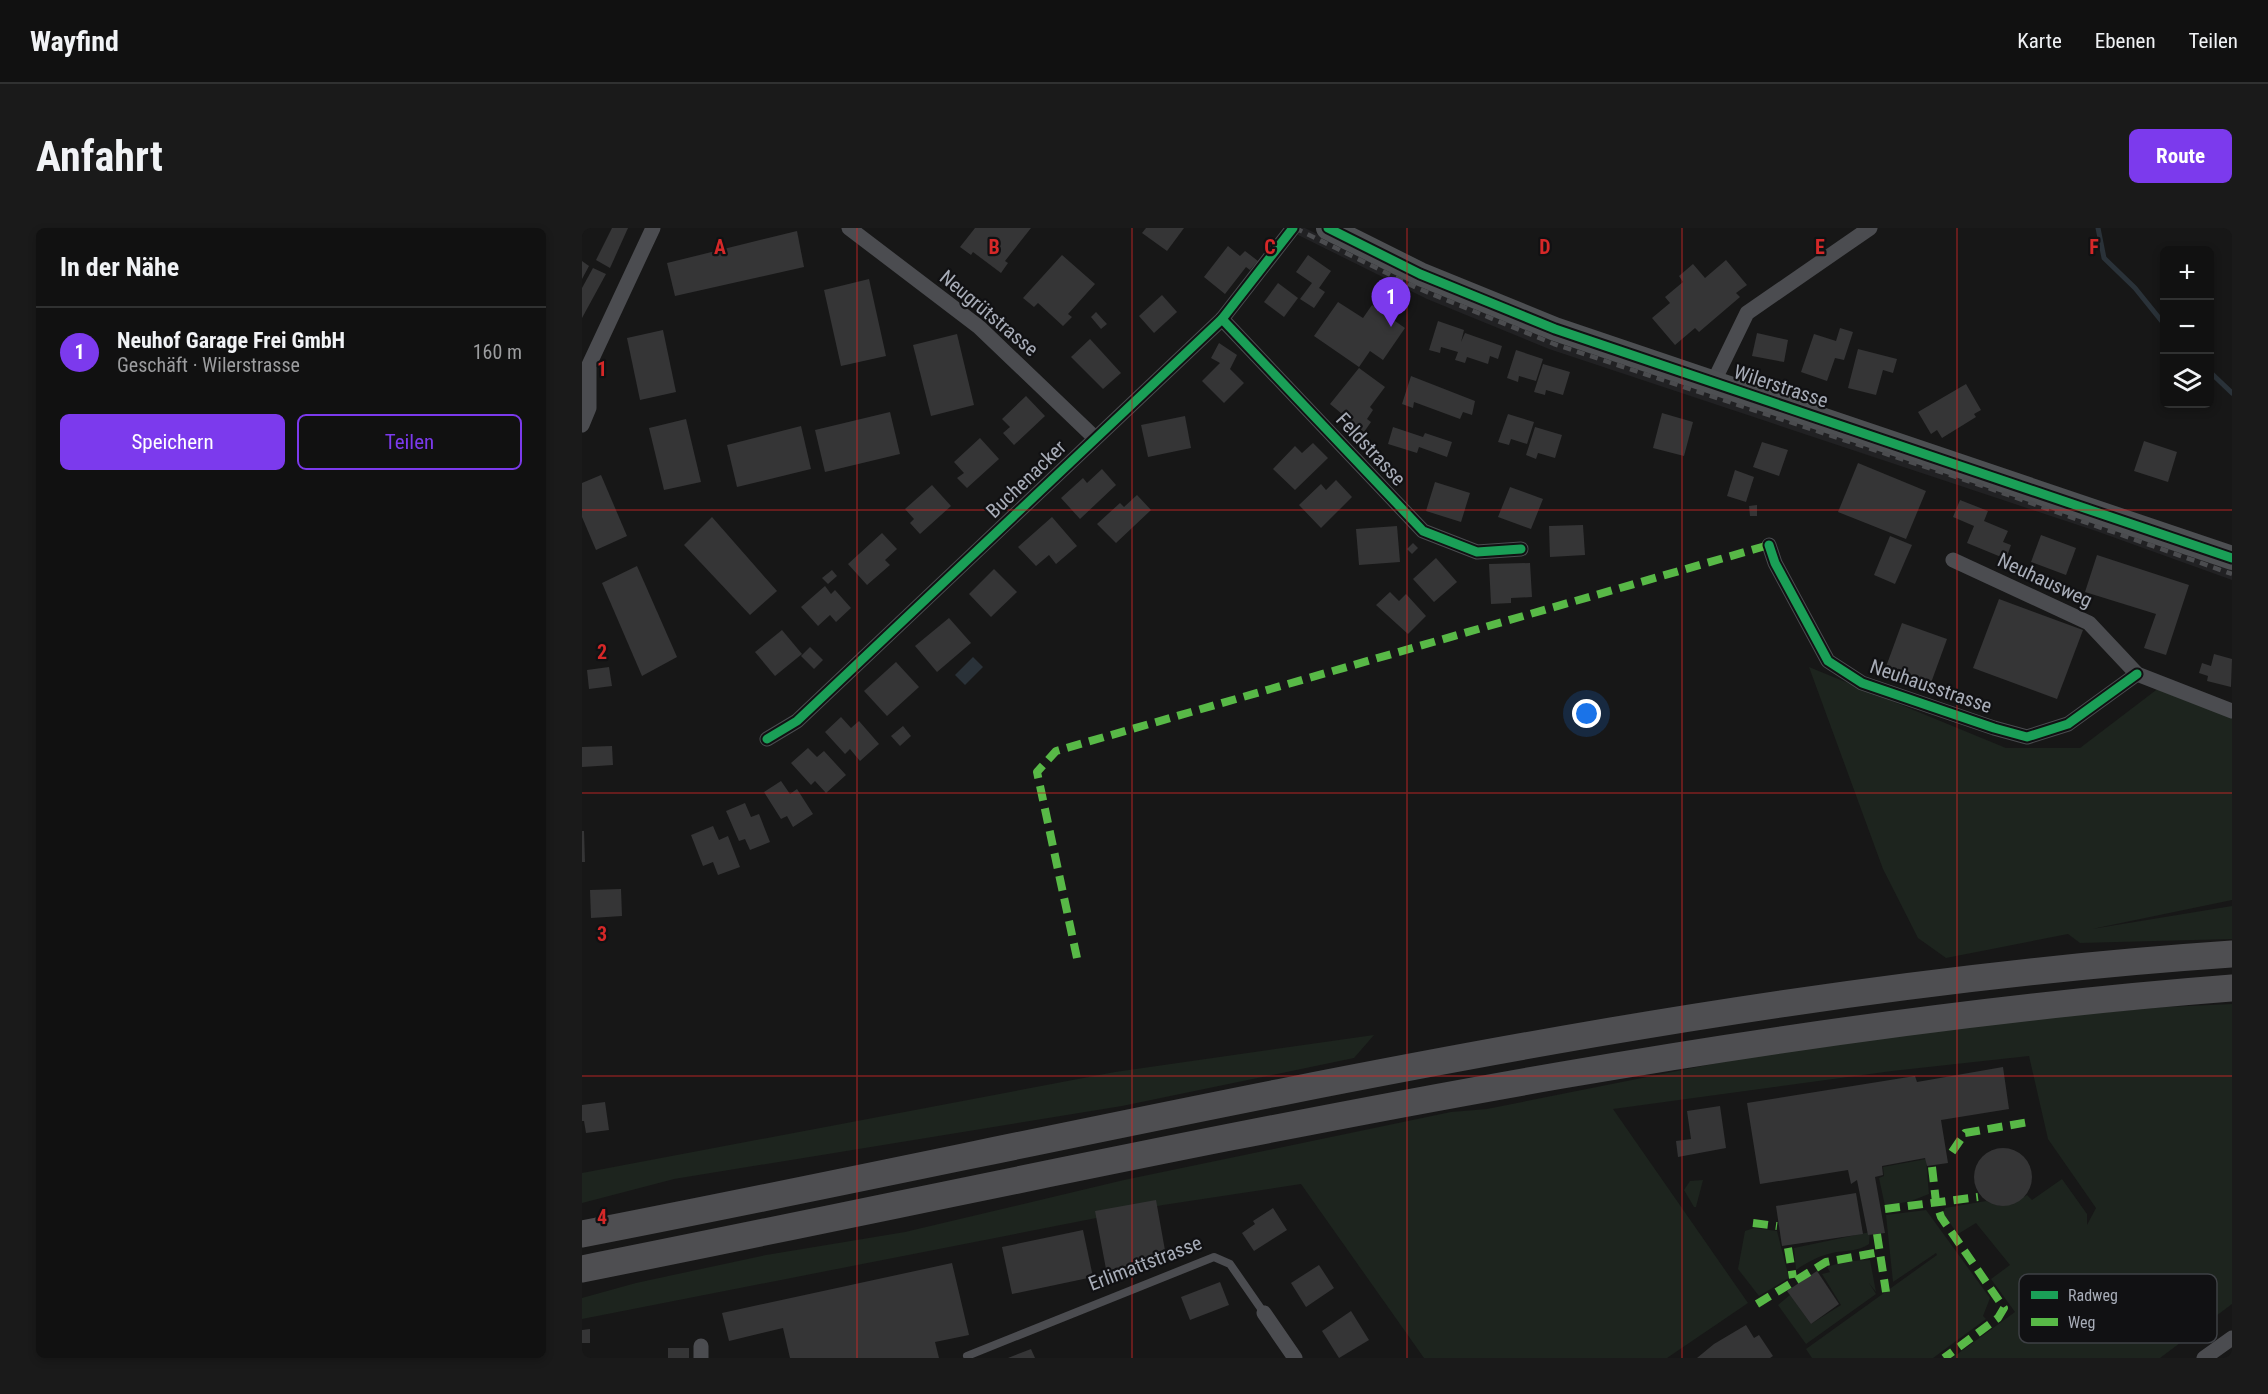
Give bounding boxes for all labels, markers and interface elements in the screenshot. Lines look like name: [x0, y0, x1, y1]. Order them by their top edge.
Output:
text: Wayfind: [30, 25, 119, 58]
text: Karte: [2017, 29, 2062, 53]
text: Ebenen: [2095, 29, 2156, 53]
text: Teilen: [2189, 29, 2238, 53]
button: Route: [2129, 129, 2232, 183]
text: Anfahrt: [36, 132, 163, 181]
text: A: [714, 235, 726, 259]
text: B: [988, 235, 1000, 259]
text: C: [1264, 235, 1276, 259]
text: D: [1539, 235, 1551, 259]
text: E: [1815, 235, 1825, 259]
text: F: [2089, 235, 2099, 259]
map controls: [2160, 246, 2214, 408]
button: +: [2160, 246, 2214, 300]
text: In der Nähe: [60, 252, 179, 282]
street label: Neugrütstrasse: [935, 265, 1043, 361]
pin: 1: [1372, 278, 1410, 327]
button: −: [2160, 300, 2214, 354]
text: Neuhof Garage Frei GmbH: [117, 328, 345, 353]
text: 1: [74, 340, 85, 364]
text: 160 m: [473, 340, 522, 364]
text: Geschäft · Wilerstrasse: [117, 353, 300, 377]
button: layers: [2160, 354, 2214, 408]
text: 1: [597, 357, 607, 381]
street label: Wilerstrasse: [1731, 359, 1831, 413]
street label: Feldstrasse: [1331, 407, 1411, 491]
button: Speichern: [60, 414, 285, 470]
button: Teilen: [297, 414, 522, 470]
street label: Buchenacker: [981, 435, 1071, 523]
street label: Neuhausweg: [1994, 548, 2096, 612]
text: 2: [597, 640, 607, 664]
street label: Neuhausstrasse: [1867, 654, 1995, 718]
your location: [1572, 699, 1601, 728]
text: 3: [597, 922, 607, 946]
text: 4: [597, 1205, 607, 1229]
street label: Erlimattstrasse: [1085, 1230, 1205, 1296]
legend: [2019, 1274, 2217, 1343]
text: Radweg: [2068, 1286, 2118, 1305]
text: Weg: [2068, 1313, 2095, 1332]

